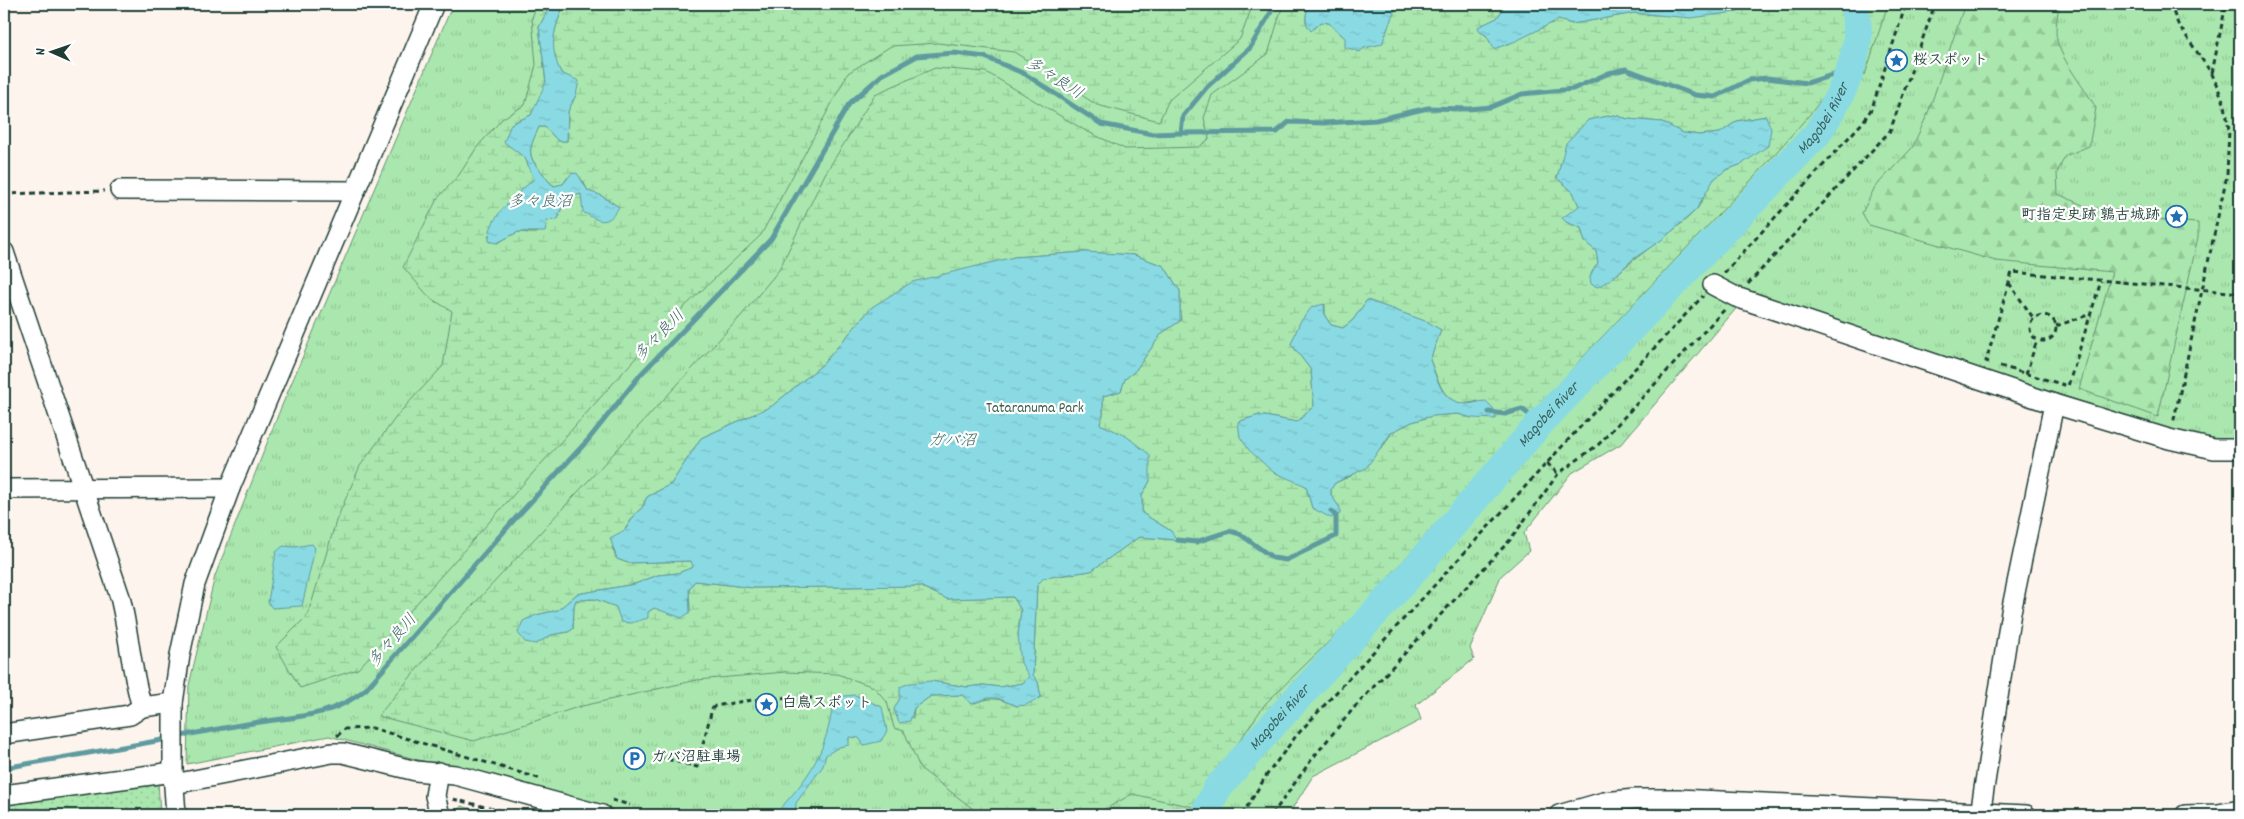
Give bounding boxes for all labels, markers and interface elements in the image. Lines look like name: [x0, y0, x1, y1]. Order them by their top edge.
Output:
north arrow: [28, 28, 78, 78]
text: N: [31, 48, 51, 55]
place icon: 桜スポット: [1885, 49, 1909, 73]
place label: 桜スポット: [1913, 50, 1988, 72]
water label: 多々良川: [1021, 52, 1087, 106]
water label: Magobei River: [1792, 77, 1856, 160]
water label: 多々良沼: [508, 191, 574, 214]
place icon: 町指定史跡 鶉古城跡: [2164, 204, 2188, 228]
place label: 町指定史跡 鶉古城跡: [2022, 205, 2160, 227]
water label: 多々良川: [629, 305, 691, 367]
water label: Magobei River: [1512, 375, 1586, 453]
park label: Tataranuma Park: [986, 398, 1084, 420]
water label: ガバ沼: [928, 430, 978, 453]
water label: 多々良川: [363, 609, 423, 673]
water label: Magobei River: [1244, 678, 1317, 756]
place icon: 白鳥スポット: [754, 692, 778, 716]
place label: 白鳥スポット: [782, 693, 872, 715]
parking icon: ガバ沼駐車場: [623, 746, 647, 770]
place label: ガバ沼駐車場: [651, 747, 741, 769]

